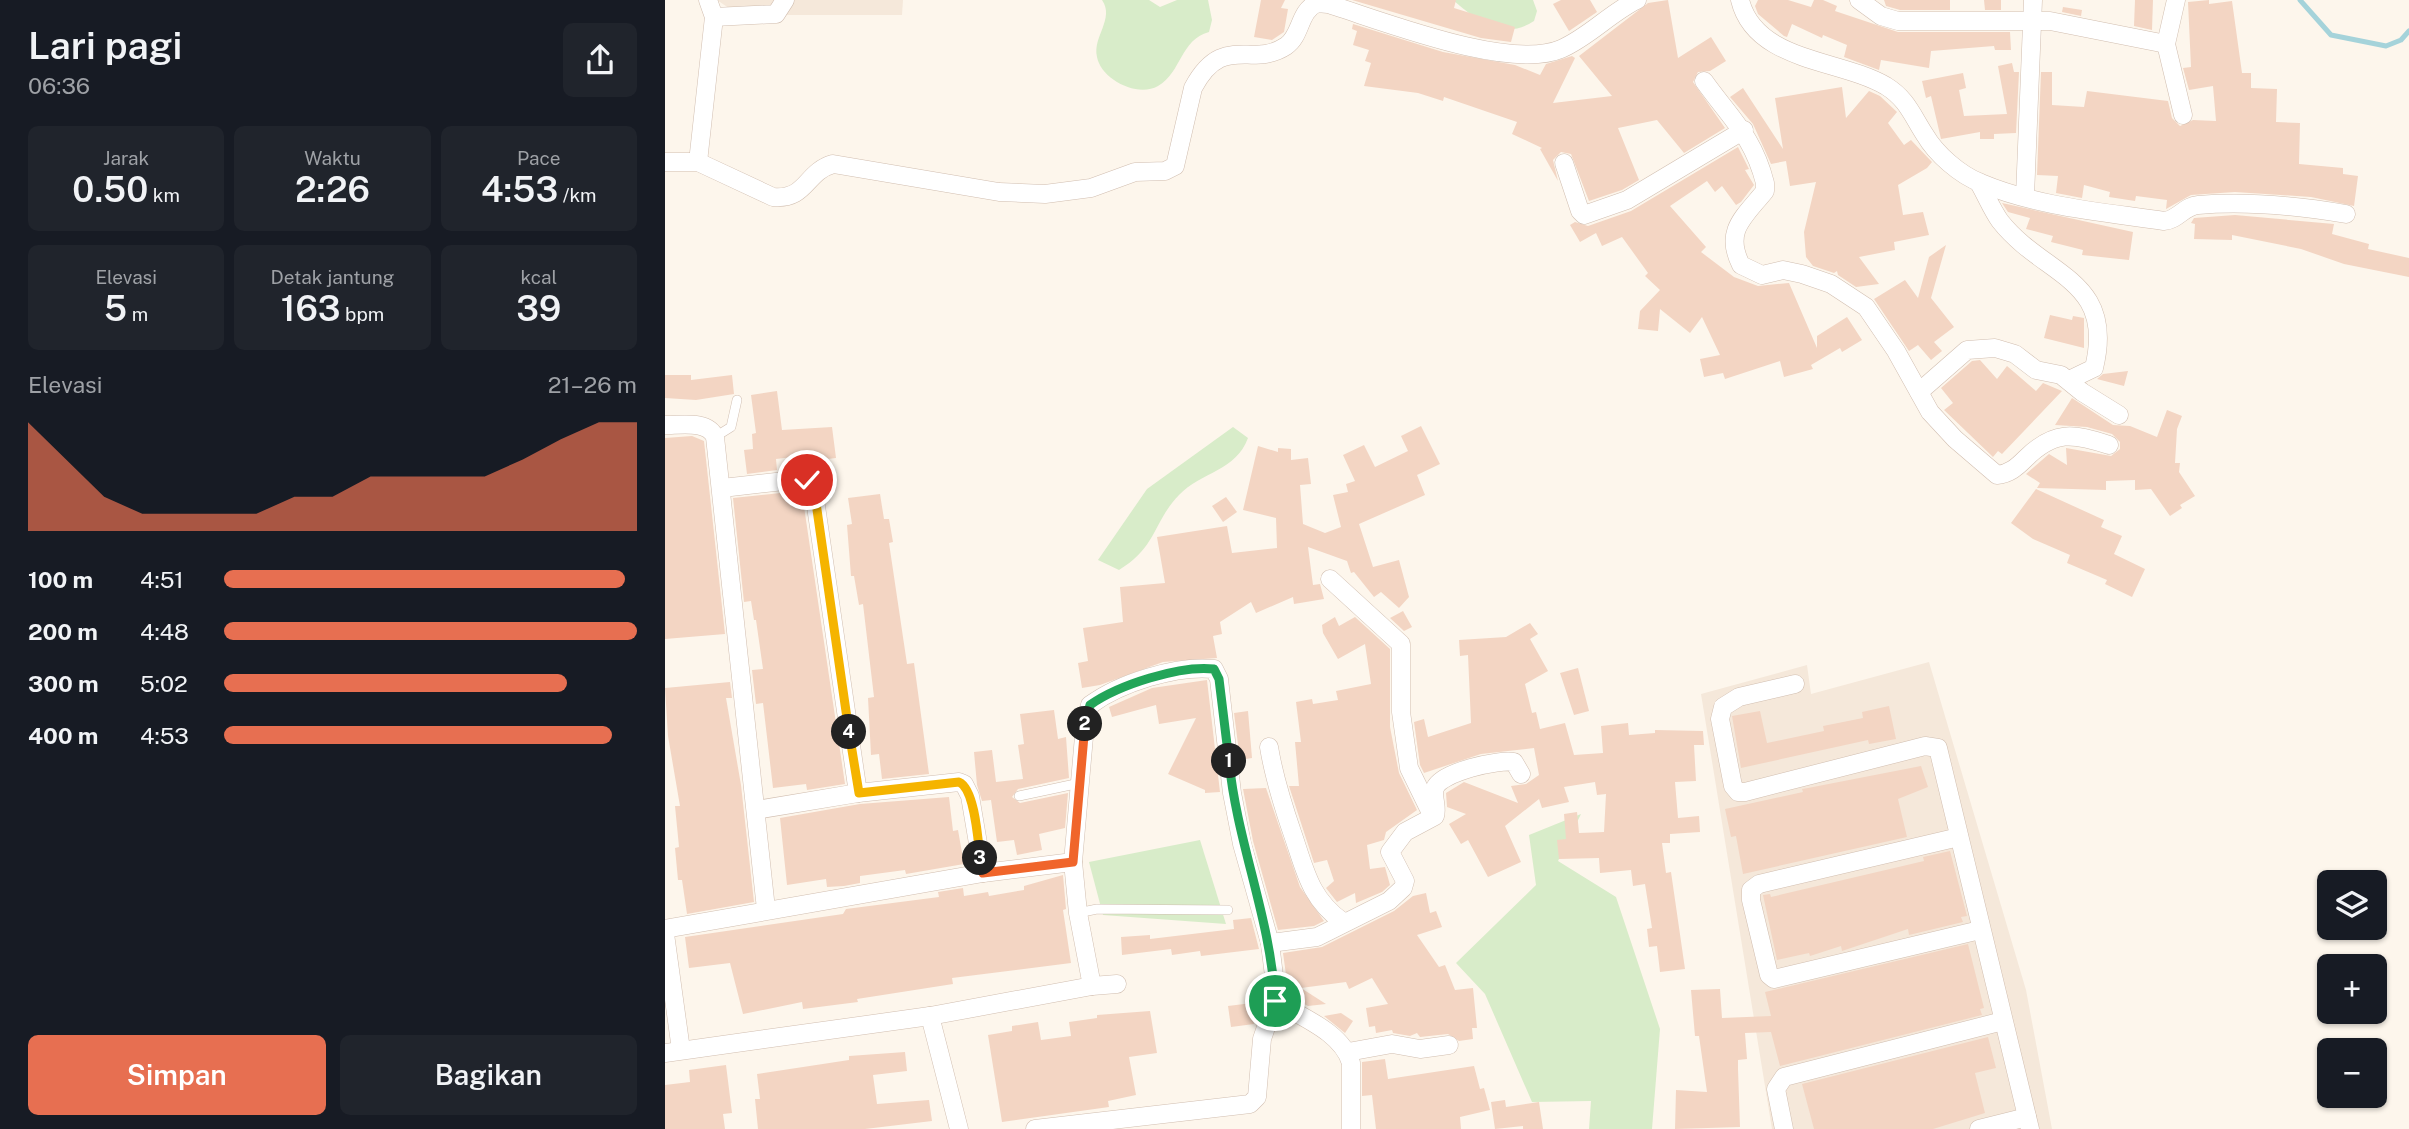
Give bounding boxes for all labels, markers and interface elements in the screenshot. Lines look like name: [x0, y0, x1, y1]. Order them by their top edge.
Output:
text: Lari pagi: [28, 23, 182, 68]
button: share: [563, 23, 637, 97]
text: 06:36: [28, 72, 90, 99]
text: Jarak: [103, 147, 149, 169]
text: Waktu: [304, 147, 361, 169]
text: Pace: [517, 147, 561, 169]
text: 0.50: [72, 169, 148, 210]
text: 2:26: [295, 169, 370, 210]
text: 4:53: [481, 169, 558, 210]
text: km: [148, 184, 180, 206]
text: /km: [558, 184, 597, 206]
text: Elevasi: [95, 266, 157, 288]
text: Detak jantung: [271, 266, 394, 288]
text: kcal: [520, 266, 557, 288]
text: 5: [104, 288, 127, 329]
text: 163: [281, 288, 341, 329]
text: 39: [516, 288, 561, 329]
text: m: [127, 303, 148, 325]
text: bpm: [341, 303, 384, 325]
text: Elevasi: [28, 371, 102, 398]
text: 21–26 m: [548, 371, 637, 398]
pin: [777, 450, 837, 510]
icon: check: [788, 461, 826, 499]
text: 100 m: [28, 566, 93, 593]
text: 4:51: [140, 566, 184, 593]
text: 200 m: [28, 618, 98, 645]
text: 4:48: [140, 618, 189, 645]
text: 300 m: [28, 670, 99, 697]
text: 5:02: [140, 670, 188, 697]
pin: 2: [1067, 706, 1103, 742]
text: 2: [1078, 712, 1091, 734]
pin: 4: [831, 714, 867, 750]
text: 4: [842, 720, 855, 742]
text: 400 m: [28, 722, 98, 749]
text: 4:53: [140, 722, 189, 749]
pin: 1: [1211, 744, 1247, 778]
text: 1: [1224, 749, 1233, 771]
pin: 3: [963, 840, 997, 876]
text: 3: [973, 846, 986, 868]
map controls: [2317, 870, 2387, 1108]
button: layers: [2317, 870, 2387, 940]
button: +: [2317, 954, 2387, 1024]
pin: [1245, 971, 1305, 1031]
icon: arrive: [1256, 982, 1294, 1020]
button: Simpan: [28, 1035, 326, 1115]
button: Bagikan: [340, 1035, 637, 1115]
button: −: [2317, 1038, 2387, 1108]

